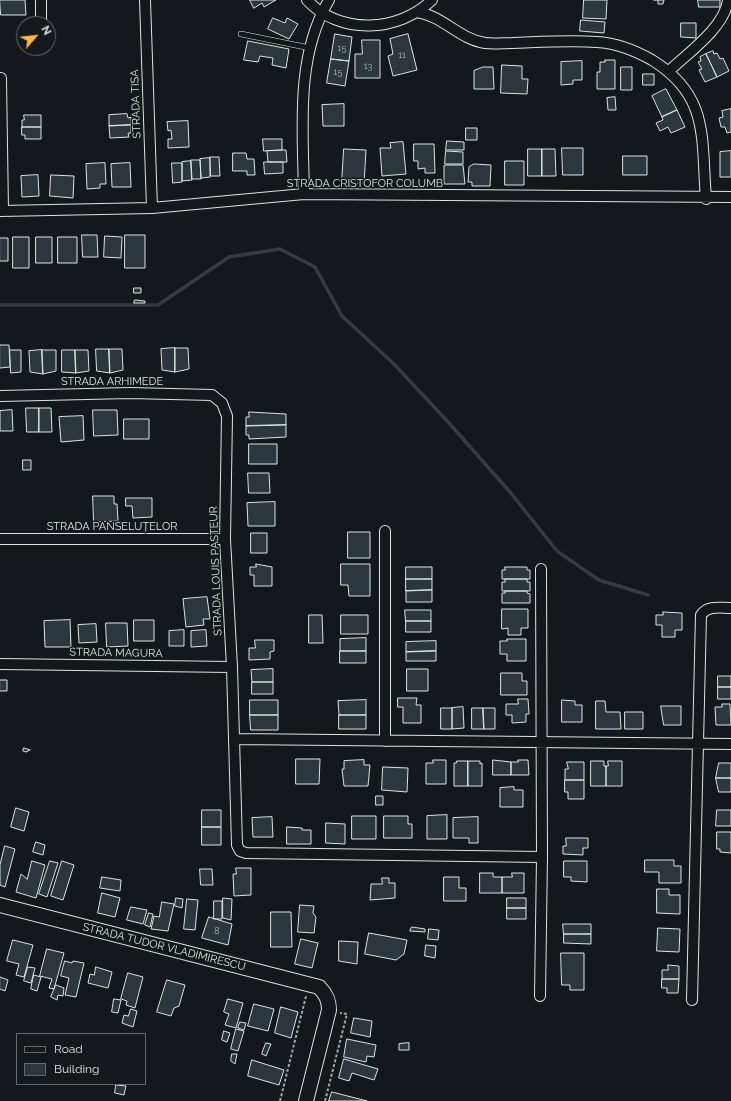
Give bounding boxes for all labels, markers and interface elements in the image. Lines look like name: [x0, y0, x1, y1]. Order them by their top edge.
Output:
north arrow: [16, 16, 56, 56]
text: N: [38, 24, 54, 37]
house number: 15: [338, 43, 346, 53]
house number: 11: [398, 50, 406, 60]
house number: 13: [364, 61, 372, 71]
house number: 15: [334, 67, 342, 77]
street label: STRADA TISA: [128, 69, 144, 139]
street label: STRADA CRISTOFOR COLUMB: [287, 177, 443, 191]
street label: STRADA ARHIMEDE: [61, 375, 163, 389]
street label: STRADA LOUIS PASTEUR: [207, 506, 225, 636]
street label: STRADA PANSELUȚELOR: [47, 520, 177, 534]
street label: STRADA MAGURA: [69, 646, 163, 660]
street label: STRADA TUDOR VLADIMIRESCU: [81, 920, 247, 974]
house number: 8: [214, 926, 220, 936]
legend: [16, 1033, 146, 1085]
text: Road: [54, 1042, 83, 1056]
text: Building: [54, 1062, 100, 1076]

